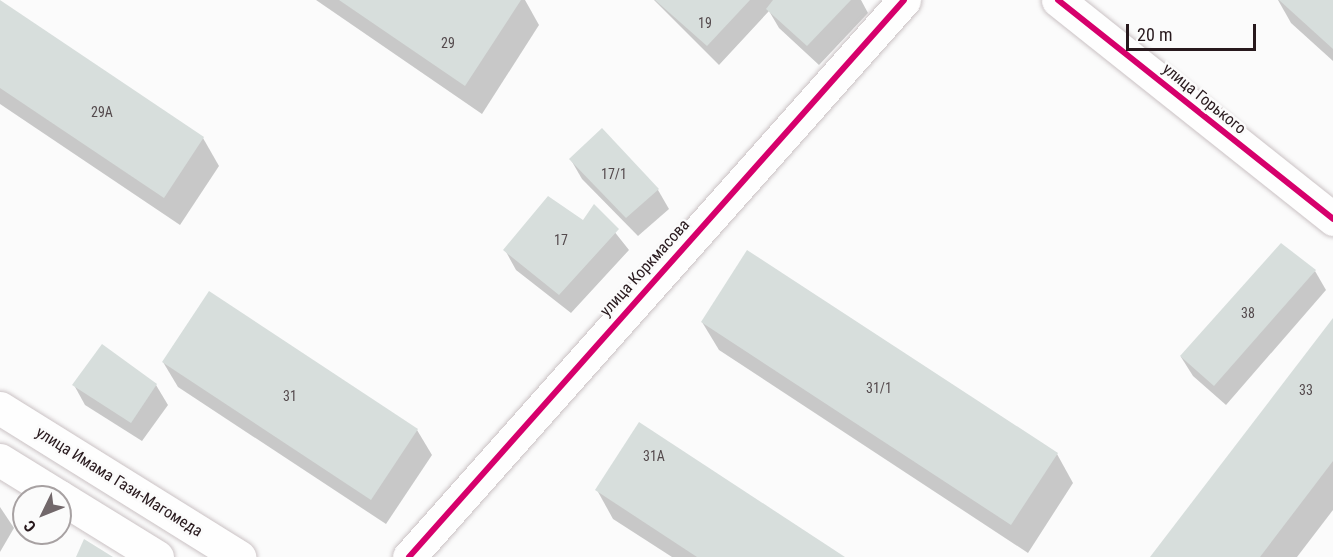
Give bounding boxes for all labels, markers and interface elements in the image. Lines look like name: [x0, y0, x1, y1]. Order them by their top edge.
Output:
scale bar: [1129, 12, 1260, 50]
house number: 19: [698, 15, 712, 31]
text: 20 m: [1137, 24, 1172, 45]
house number: 29: [441, 35, 455, 51]
street label: улица Горького: [1158, 60, 1250, 138]
house number: 29А: [91, 104, 113, 120]
house number: 17/1: [601, 166, 627, 182]
street label: улица Коркмасова: [596, 216, 694, 320]
house number: 17: [554, 232, 568, 248]
house number: 38: [1241, 305, 1255, 321]
house number: 31/1: [866, 380, 892, 396]
house number: 33: [1299, 382, 1313, 398]
house number: 31: [283, 388, 297, 404]
street label: улица Имама Гази-Магомеда: [32, 423, 206, 541]
house number: 31А: [643, 448, 665, 464]
north arrow: [12, 485, 72, 545]
text: С: [20, 516, 40, 536]

